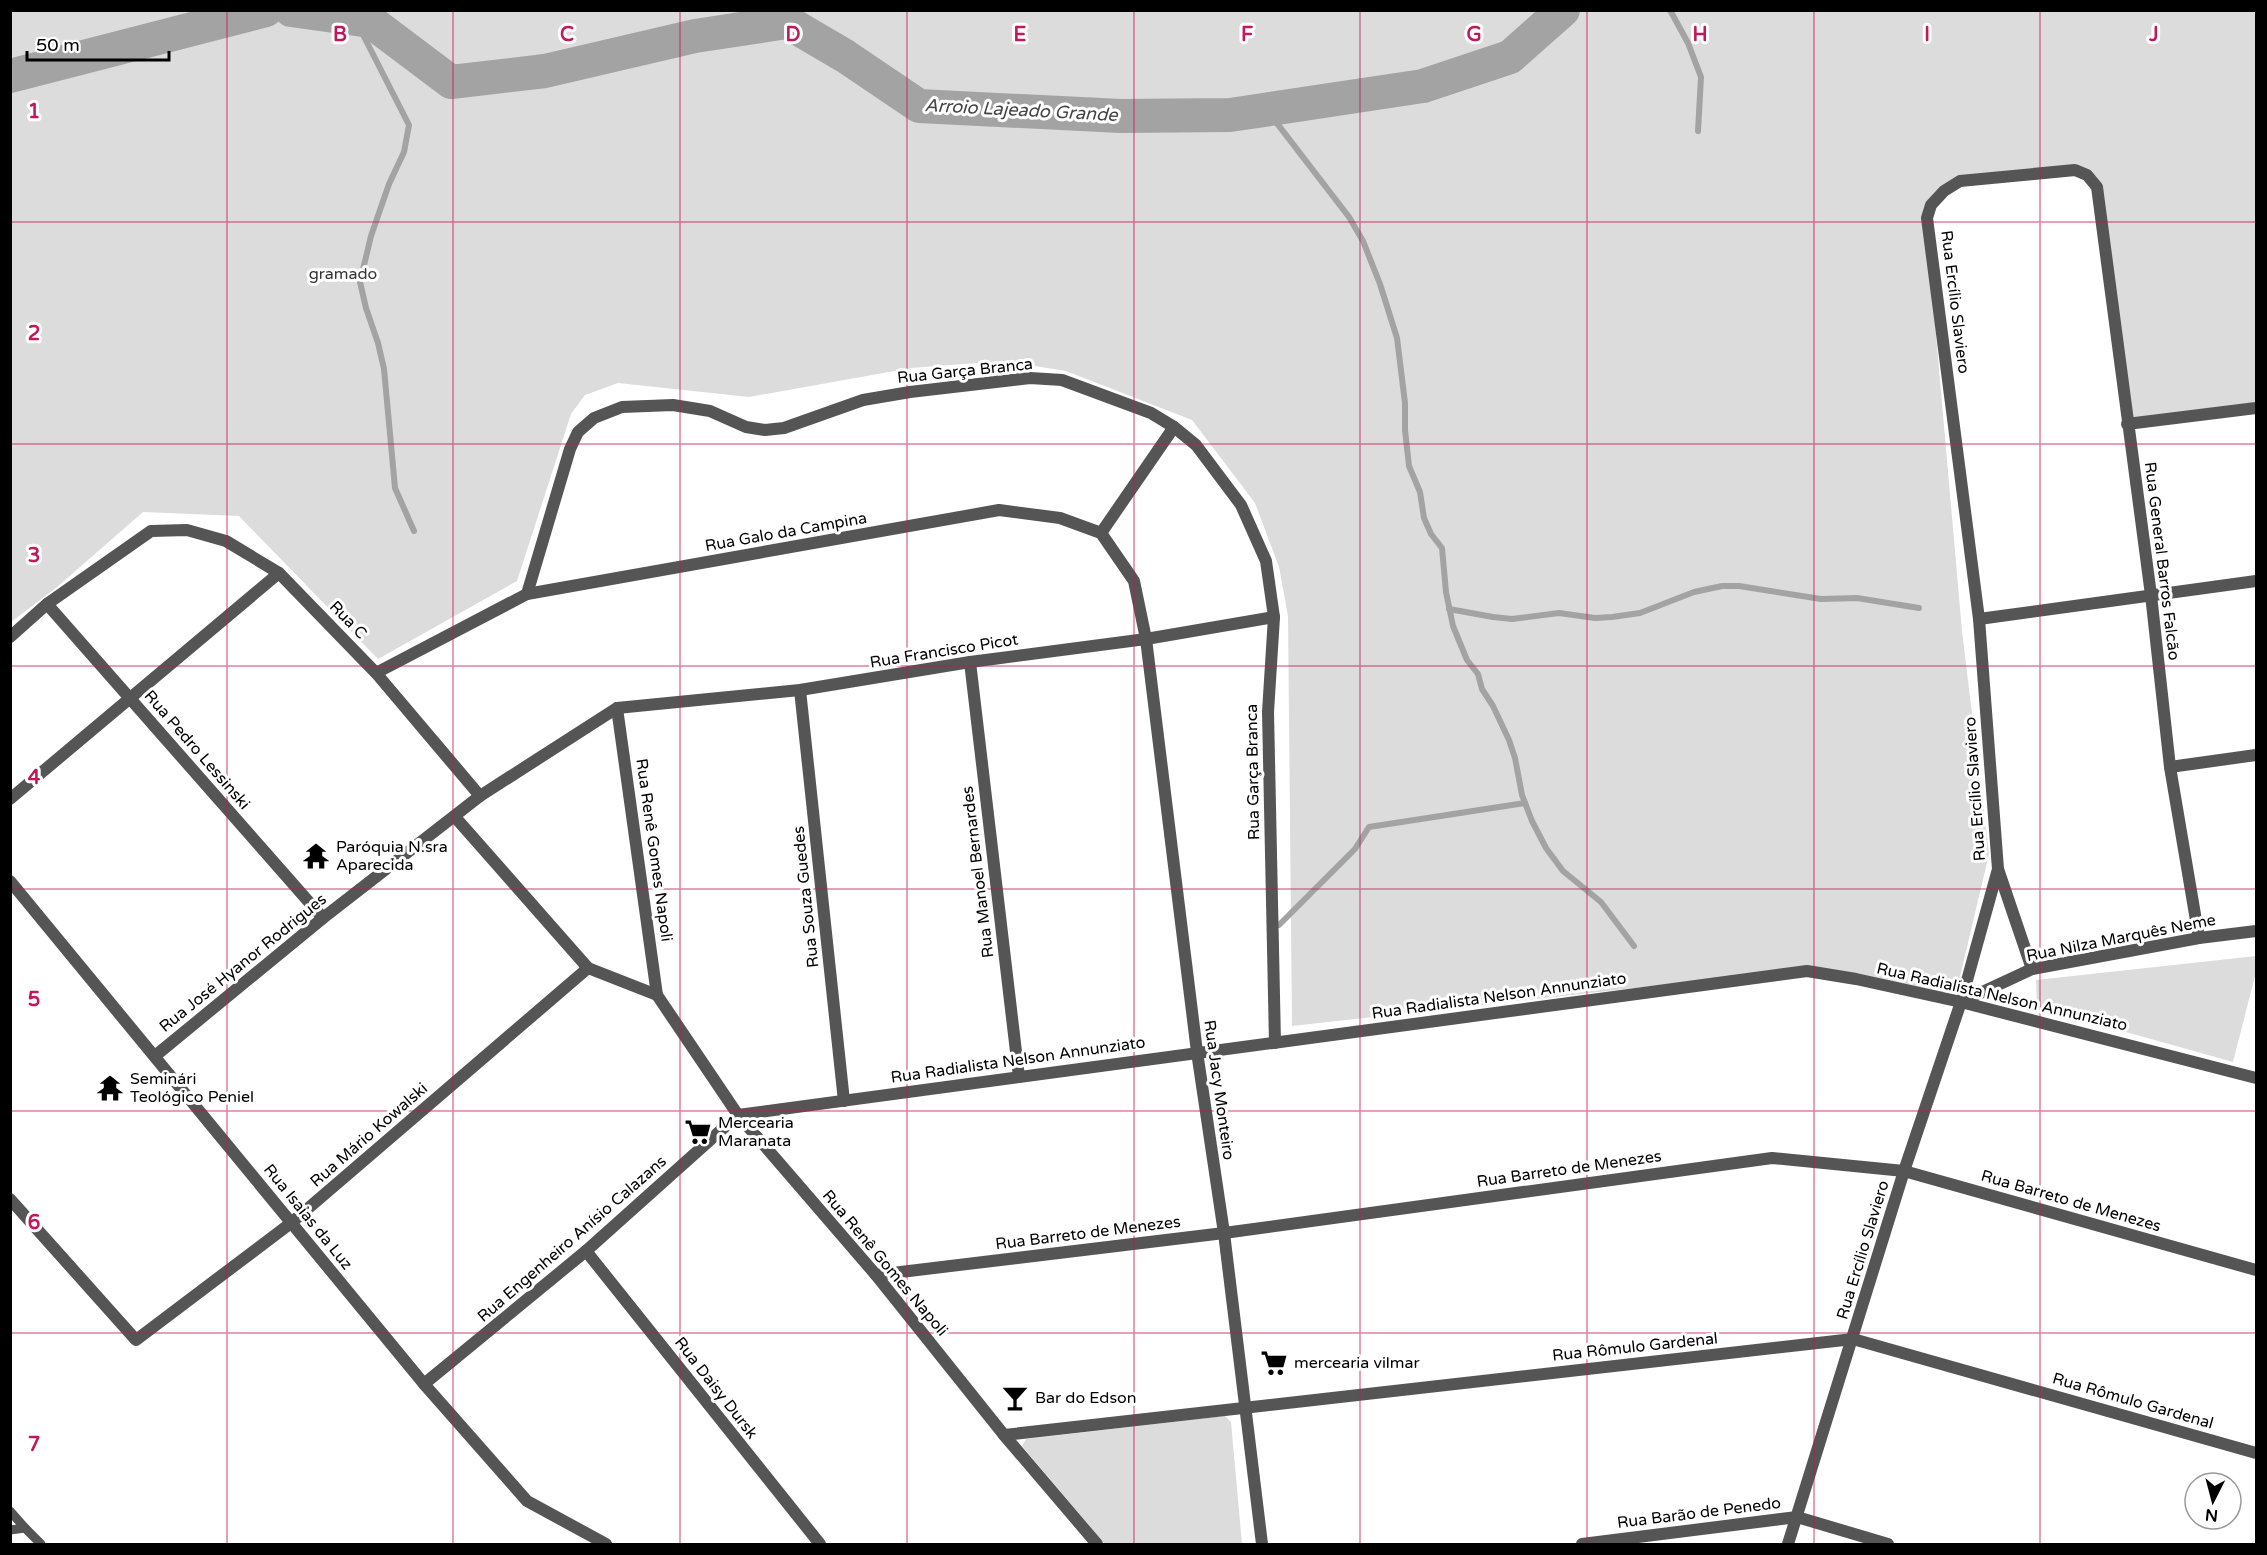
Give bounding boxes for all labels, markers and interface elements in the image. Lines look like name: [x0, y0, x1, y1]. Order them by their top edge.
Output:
text: B: [333, 23, 347, 47]
text: C: [560, 23, 574, 47]
text: D: [785, 23, 801, 47]
text: E: [1014, 23, 1027, 47]
text: F: [1241, 23, 1253, 47]
text: G: [1466, 23, 1482, 47]
text: H: [1692, 23, 1708, 47]
text: I: [1924, 23, 1930, 47]
text: J: [2148, 23, 2159, 47]
scale bar: [27, 24, 170, 62]
text: 50 m: [36, 34, 80, 56]
water label: Arroio Lajeado Grande: [924, 94, 1119, 126]
text: 1: [28, 100, 40, 124]
street label: Rua Ercílio Slaviero: [1936, 229, 1974, 375]
park label: gramado: [309, 264, 377, 284]
text: 2: [28, 322, 40, 346]
street label: Rua Garça Branca: [896, 354, 1034, 388]
street label: Rua General Barros Falcão: [2140, 461, 2184, 661]
street label: Rua Galo da Campina: [703, 508, 869, 556]
text: 3: [28, 544, 40, 568]
street label: Rua C: [325, 597, 371, 643]
street label: Rua Francisco Picot: [868, 629, 1020, 673]
street label: Rua Pedro Lessinski: [140, 686, 254, 814]
street label: Rua Garça Branca: [1242, 704, 1264, 840]
street label: Rua Ercílio Slaviero: [1960, 716, 1990, 862]
street label: Rua Renê Gomes Napoli: [631, 757, 677, 943]
text: 4: [28, 766, 41, 790]
street label: Rua Manoel Bernardes: [958, 785, 998, 959]
street label: Rua Souza Guedes: [789, 825, 823, 969]
place label: Paróquia N.sra Aparecida: [336, 837, 448, 875]
temple icon: Paróquia N.sra Aparecida: [301, 841, 331, 871]
street label: Rua José Hyanor Rodrigues: [155, 889, 331, 1037]
street label: Rua Nilza Marquês Neme: [2025, 910, 2217, 966]
street label: Rua Radialista Nelson Annunziato: [1875, 958, 2129, 1036]
street label: Rua Radialista Nelson Annunziato: [1370, 968, 1628, 1024]
text: 5: [28, 988, 40, 1012]
street label: Rua Jacy Monteiro: [1199, 1019, 1239, 1161]
street label: Rua Radialista Nelson Annunziato: [889, 1032, 1147, 1088]
place label: Seminári Teológico Peniel: [130, 1069, 254, 1107]
temple icon: Seminári Teológico Peniel: [95, 1073, 125, 1103]
street label: Rua Mário Kowalski: [306, 1079, 432, 1191]
place label: Mercearia Maranata: [718, 1113, 794, 1151]
supermarket icon: Mercearia Maranata: [683, 1117, 713, 1147]
street label: Rua Barreto de Menezes: [1475, 1146, 1663, 1192]
street label: Rua Engenheiro Anísio Calazans: [473, 1151, 671, 1327]
street label: Rua Isaías da Luz: [259, 1160, 357, 1274]
street label: Rua Barreto de Menezes: [1979, 1166, 2163, 1236]
street label: Rua Ercílio Slaviero: [1832, 1178, 1894, 1322]
street label: Rua Renê Gomes Napoli: [818, 1186, 952, 1340]
text: 6: [28, 1211, 40, 1235]
street label: Rua Barreto de Menezes: [994, 1212, 1182, 1254]
street label: Rua Rômulo Gardenal: [1551, 1328, 1719, 1366]
street label: Rua Daisy Dursk: [670, 1333, 762, 1443]
supermarket icon: mercearia vilmar: [1259, 1348, 1289, 1378]
place label: mercearia vilmar: [1294, 1353, 1421, 1373]
street label: Rua Rômulo Gardenal: [2050, 1368, 2216, 1434]
bar icon: Bar do Edson: [1000, 1383, 1030, 1413]
place label: Bar do Edson: [1035, 1388, 1137, 1408]
text: 7: [28, 1433, 40, 1457]
north arrow: [2183, 1471, 2243, 1531]
street label: Rua Barão de Penedo: [1616, 1493, 1782, 1533]
text: N: [2204, 1504, 2219, 1526]

